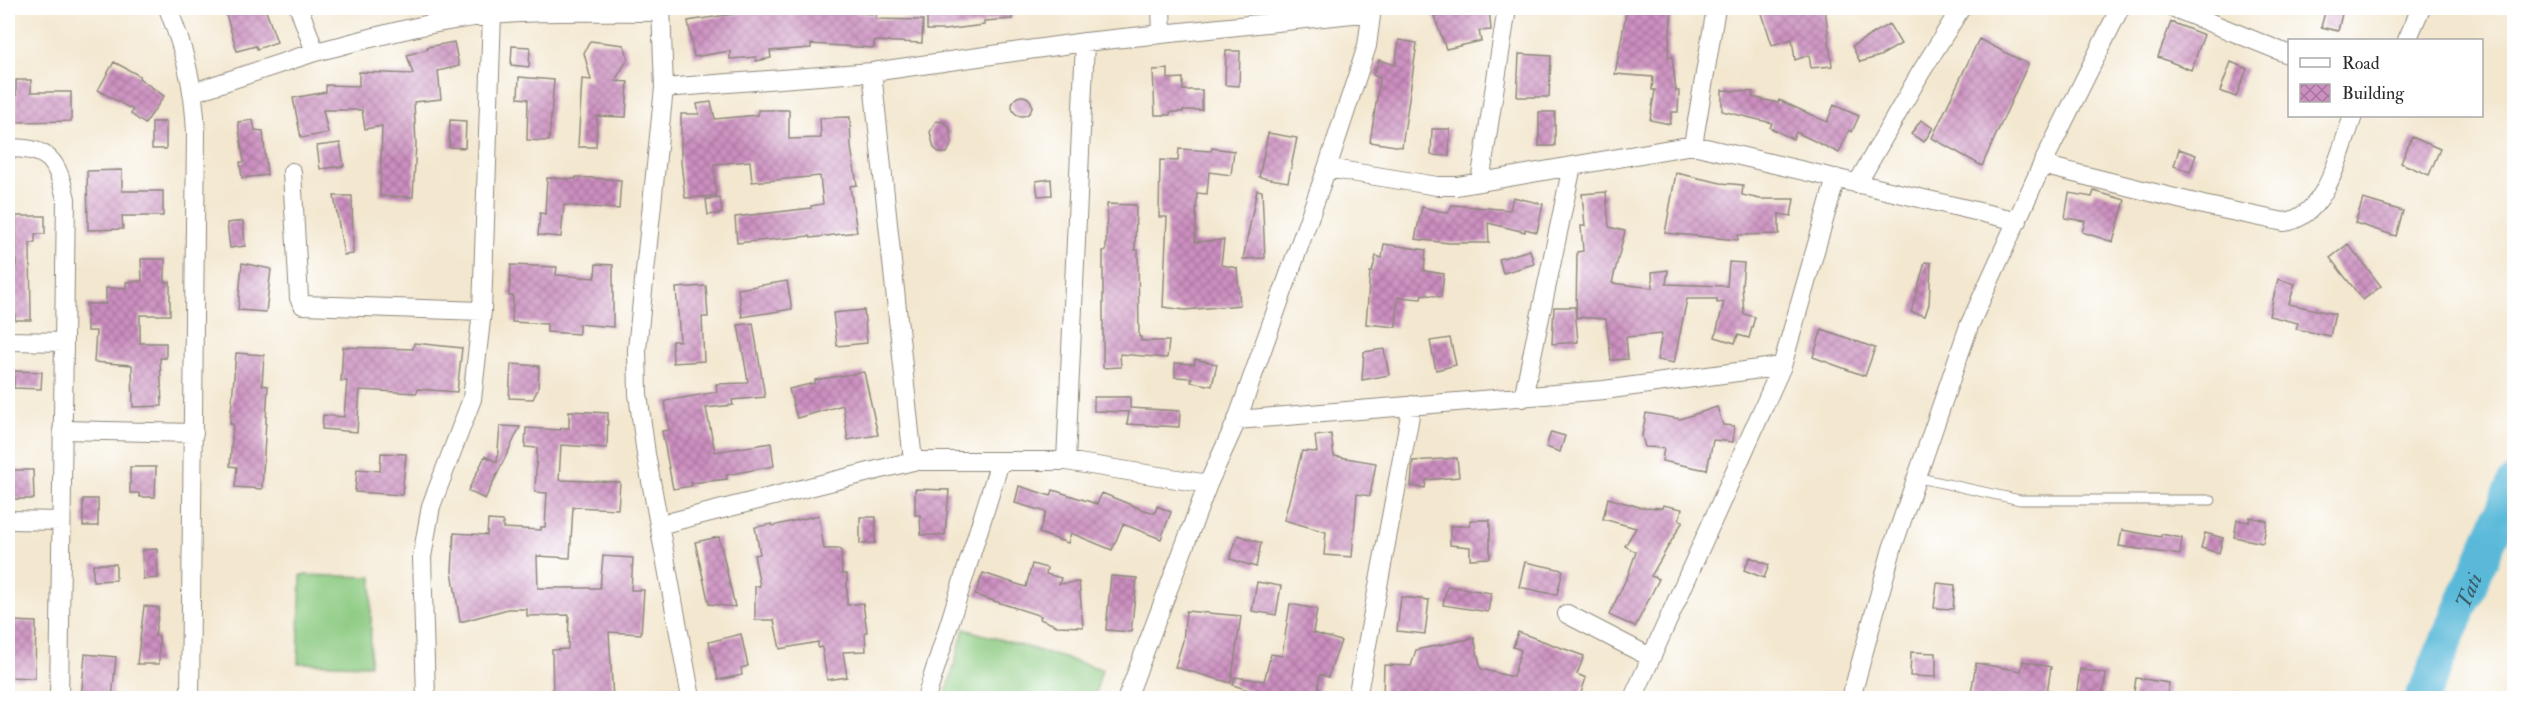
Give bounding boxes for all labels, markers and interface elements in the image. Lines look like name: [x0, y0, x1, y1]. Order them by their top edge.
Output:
legend: [2288, 39, 2483, 117]
text: Road: [2342, 52, 2380, 75]
text: Building: [2342, 82, 2405, 105]
water label: Tati: [2449, 569, 2489, 613]

